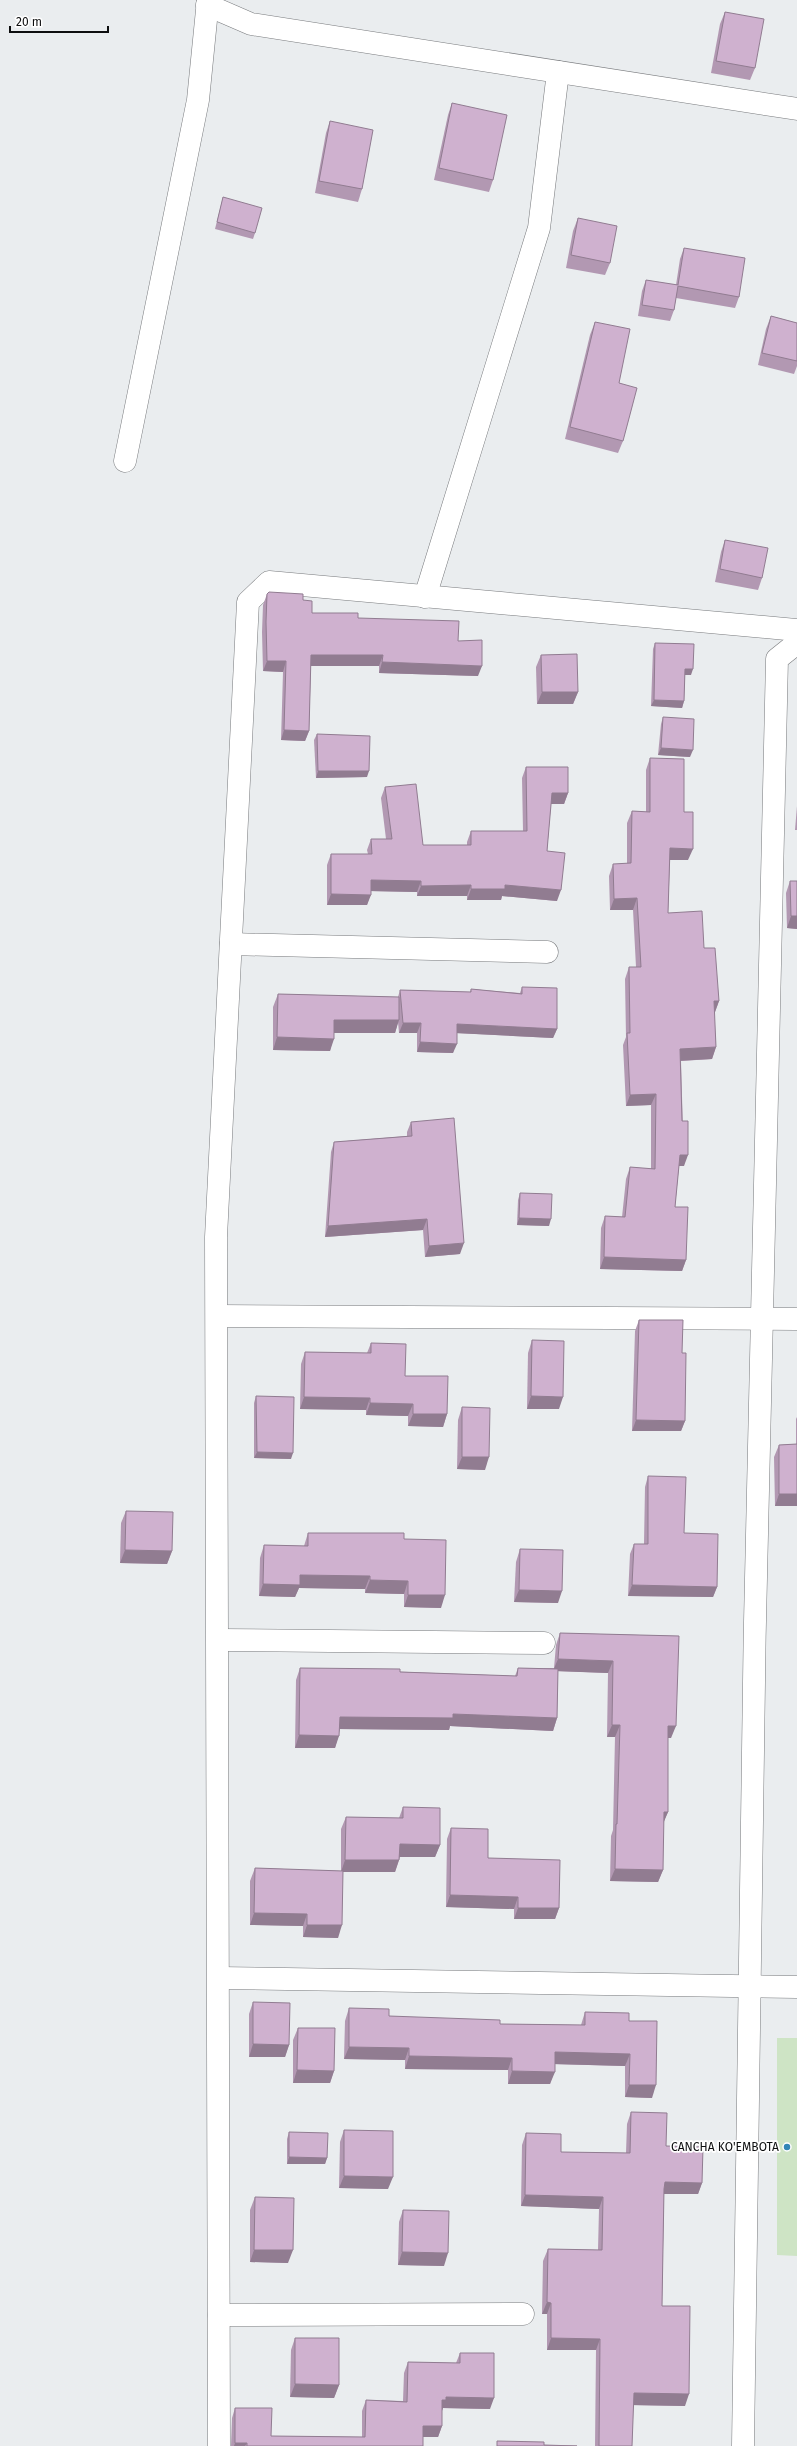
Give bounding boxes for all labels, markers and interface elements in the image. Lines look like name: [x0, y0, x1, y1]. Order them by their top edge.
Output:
scale bar: [10, 8, 108, 34]
text: 20 m: [16, 15, 42, 29]
place label: CANCHA KO'EMBOTA: [671, 2140, 779, 2154]
marker: CANCHA KO'EMBOTA: [782, 2142, 792, 2152]

